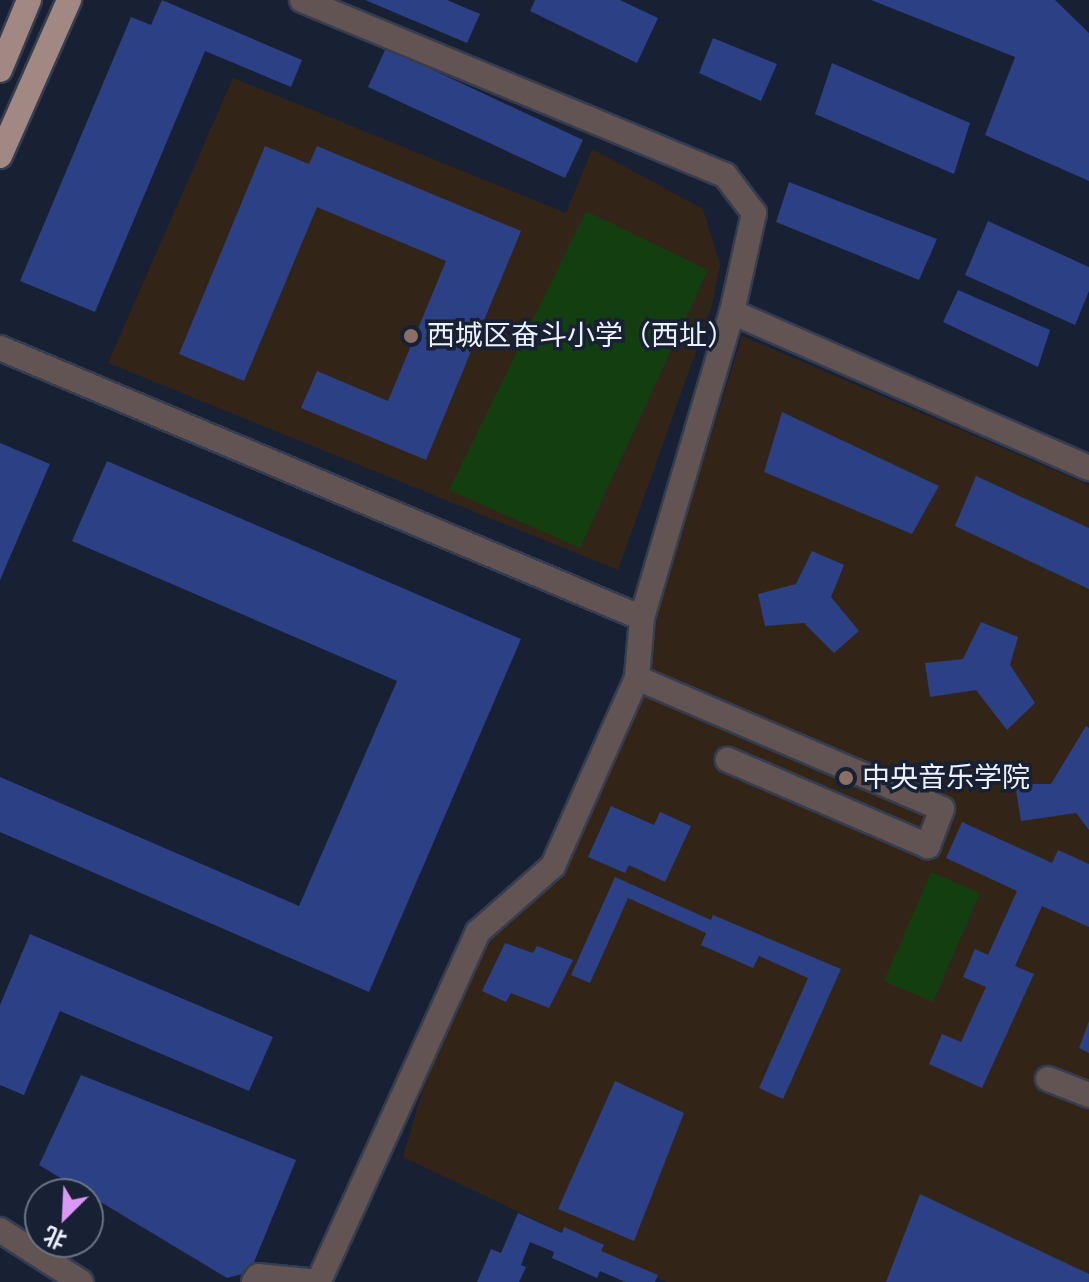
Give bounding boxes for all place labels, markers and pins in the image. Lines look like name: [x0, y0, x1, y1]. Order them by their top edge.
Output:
place label: 西城区奋斗小学（西址）: [427, 319, 735, 353]
marker: 西城区奋斗小学（西址）: [402, 327, 420, 345]
place label: 中央音乐学院: [862, 761, 1030, 795]
marker: 中央音乐学院: [837, 769, 855, 787]

